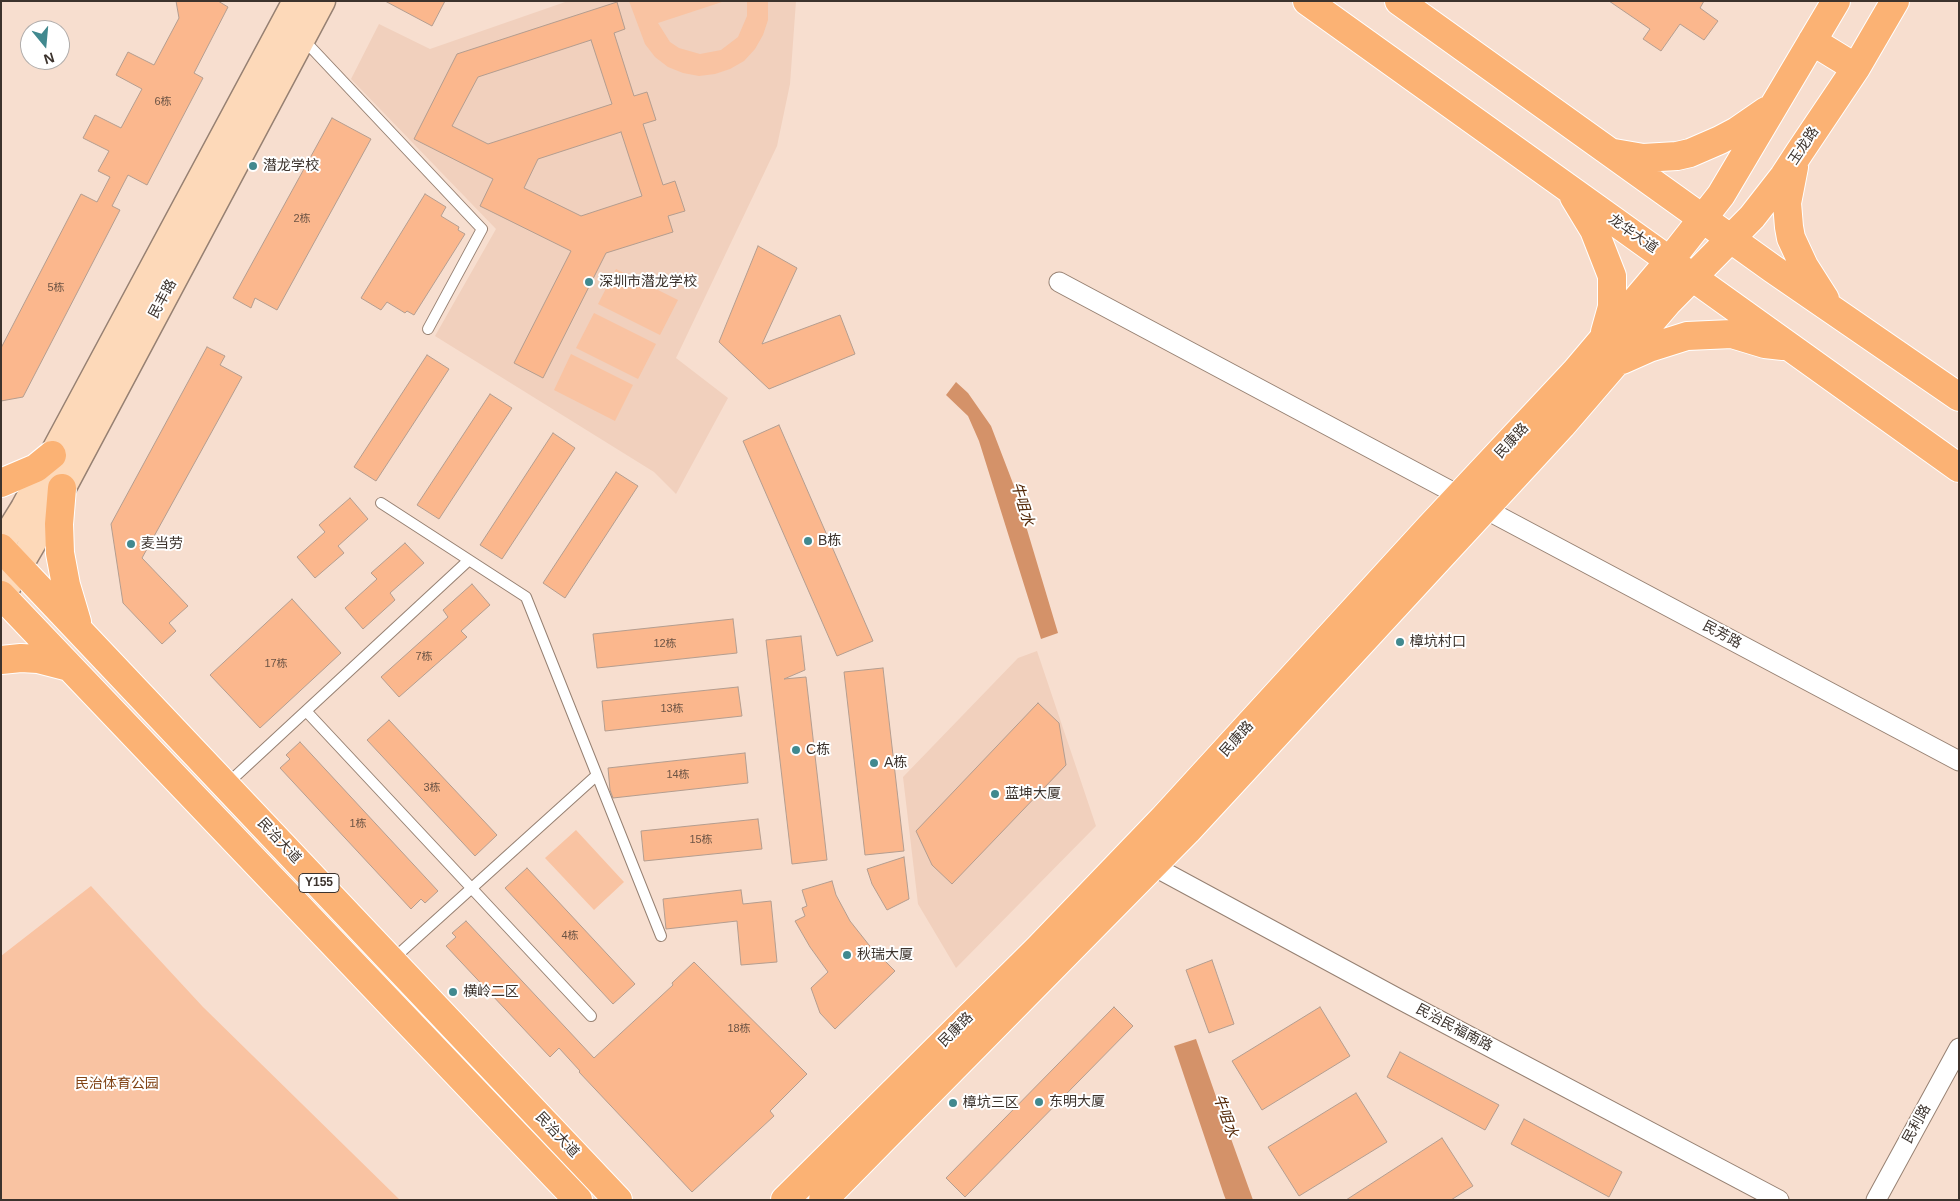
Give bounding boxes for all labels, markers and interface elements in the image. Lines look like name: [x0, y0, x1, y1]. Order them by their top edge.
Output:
north arrow: [20, 20, 70, 70]
text: N: [42, 49, 56, 68]
house number: 6栋: [154, 95, 172, 109]
street label: 玉龙路: [1785, 124, 1823, 168]
place label: 潜龙学校: [263, 158, 319, 174]
marker: 潜龙学校: [247, 160, 259, 172]
street label: 龙华大道: [1605, 211, 1661, 257]
house number: 2栋: [293, 212, 311, 226]
place label: 深圳市潜龙学校: [599, 274, 697, 290]
marker: 深圳市潜龙学校: [583, 276, 595, 288]
street label: 民丰路: [146, 277, 180, 321]
house number: 5栋: [47, 281, 65, 295]
street label: 民康路: [1492, 420, 1532, 462]
water label: 牛咀水: [1007, 480, 1037, 528]
place label: B栋: [818, 533, 841, 549]
marker: B栋: [802, 535, 814, 547]
place label: 麦当劳: [141, 536, 183, 552]
marker: 麦当劳: [125, 538, 137, 550]
street label: 民芳路: [1700, 618, 1744, 652]
place label: 樟坑村口: [1410, 634, 1466, 650]
marker: 樟坑村口: [1394, 636, 1406, 648]
house number: 12栋: [653, 637, 677, 651]
house number: 7栋: [415, 650, 433, 664]
house number: 17栋: [264, 657, 288, 671]
house number: 13栋: [660, 702, 684, 716]
street label: 民康路: [1217, 718, 1257, 760]
place label: C栋: [806, 742, 830, 758]
marker: C栋: [790, 744, 802, 756]
place label: A栋: [884, 755, 907, 771]
marker: A栋: [868, 757, 880, 769]
house number: 14栋: [666, 768, 690, 782]
house number: 3栋: [423, 781, 441, 795]
place label: 蓝坤大厦: [1005, 786, 1061, 802]
marker: 蓝坤大厦: [989, 788, 1001, 800]
street label: 民治大道: [254, 815, 304, 867]
house number: 1栋: [349, 817, 367, 831]
house number: 15栋: [689, 833, 713, 847]
road number: Y155: [299, 874, 339, 892]
house number: 4栋: [561, 929, 579, 943]
place label: 秋瑞大厦: [857, 947, 913, 963]
marker: 秋瑞大厦: [841, 949, 853, 961]
place label: 横岭二区: [463, 984, 519, 1000]
marker: 横岭二区: [447, 986, 459, 998]
street label: 民治民福南路: [1413, 1001, 1495, 1055]
street label: 民康路: [935, 1009, 977, 1051]
house number: 18栋: [727, 1022, 751, 1036]
park label: 民治体育公园: [75, 1076, 159, 1092]
water label: 牛咀水: [1209, 1092, 1241, 1140]
place label: 东明大厦: [1049, 1094, 1105, 1110]
place label: 樟坑三区: [963, 1095, 1019, 1111]
marker: 东明大厦: [1033, 1096, 1045, 1108]
marker: 樟坑三区: [947, 1097, 959, 1109]
street label: 民利路: [1899, 1102, 1935, 1146]
street label: 民治大道: [532, 1109, 582, 1161]

